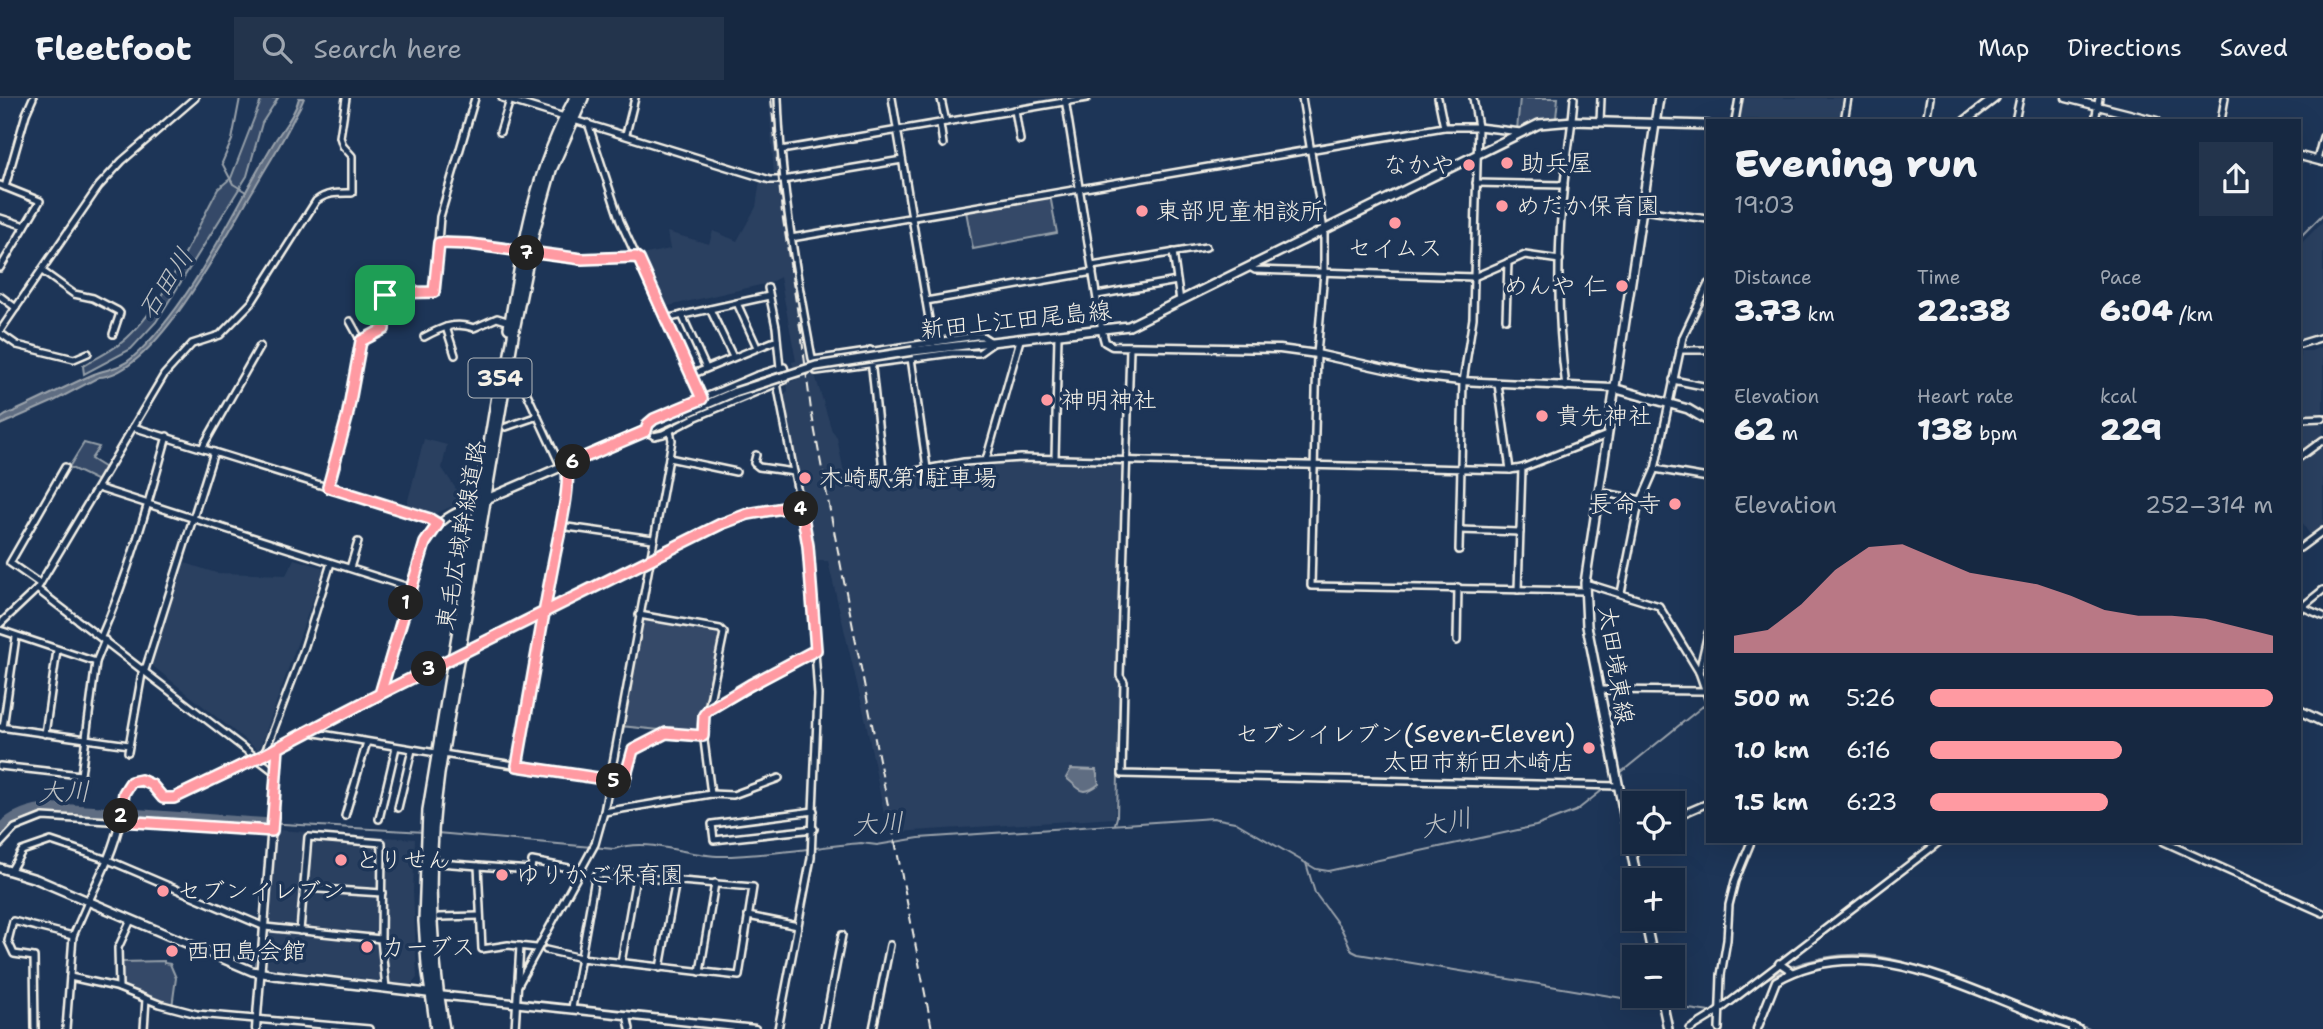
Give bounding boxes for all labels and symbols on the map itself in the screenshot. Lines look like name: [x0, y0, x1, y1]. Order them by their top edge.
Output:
place label: 助兵屋: [1521, 147, 1593, 179]
place label: なかや: [1383, 149, 1455, 181]
marker: 助兵屋: [1499, 155, 1515, 171]
marker: なかや: [1461, 157, 1477, 173]
place label: めだか保育園: [1516, 190, 1660, 222]
place label: 東部児童相談所: [1156, 195, 1324, 227]
marker: めだか保育園: [1494, 198, 1510, 214]
marker: 東部児童相談所: [1134, 203, 1150, 219]
marker: セイムス: [1387, 215, 1403, 231]
place label: セイムス: [1347, 232, 1443, 264]
pin: 7: [510, 236, 544, 270]
water label: 石田川: [129, 241, 201, 325]
pin: [355, 265, 415, 325]
place label: めんや 仁: [1504, 270, 1608, 302]
marker: めんや 仁: [1614, 278, 1630, 294]
street label: 新田上江田尾島線: [919, 294, 1113, 346]
road number: 354: [468, 358, 532, 398]
place label: 神明神社: [1061, 384, 1157, 416]
marker: 神明神社: [1039, 392, 1055, 408]
place label: 貴先神社: [1556, 400, 1652, 432]
marker: 貴先神社: [1534, 408, 1550, 424]
street label: 東毛広域幹線道路: [429, 438, 493, 632]
pin: 6: [556, 444, 590, 480]
place label: 木崎駅第1駐車場: [819, 462, 997, 494]
marker: 木崎駅第1駐車場: [797, 470, 813, 486]
place label: 長命寺: [1589, 488, 1661, 520]
pin: 4: [784, 492, 818, 526]
marker: 長命寺: [1667, 496, 1683, 512]
pin: 1: [388, 586, 424, 620]
street label: 太田境東線: [1591, 603, 1641, 727]
pin: 3: [412, 652, 446, 686]
place label: セブンイレブン(Seven-Eleven) 太田市新田木崎店: [1235, 718, 1575, 778]
marker: セブンイレブン(Seven-Eleven) 太田市新田木崎店: [1581, 740, 1597, 756]
pin: 5: [596, 764, 632, 798]
water label: 大川: [38, 773, 90, 809]
pin: 2: [104, 798, 138, 834]
water label: 大川: [1417, 799, 1475, 845]
water label: 大川: [851, 804, 905, 842]
place label: とりせん: [355, 844, 451, 876]
marker: とりせん: [333, 852, 349, 868]
place label: ゆりかご保育園: [516, 859, 684, 891]
marker: ゆりかご保育園: [494, 867, 510, 883]
place label: セブンイレブン: [177, 875, 345, 907]
marker: セブンイレブン: [155, 883, 171, 899]
place label: カーブス: [381, 931, 476, 963]
place label: 西田島会館: [186, 935, 306, 967]
marker: カーブス: [359, 939, 375, 955]
marker: 西田島会館: [164, 943, 180, 959]

